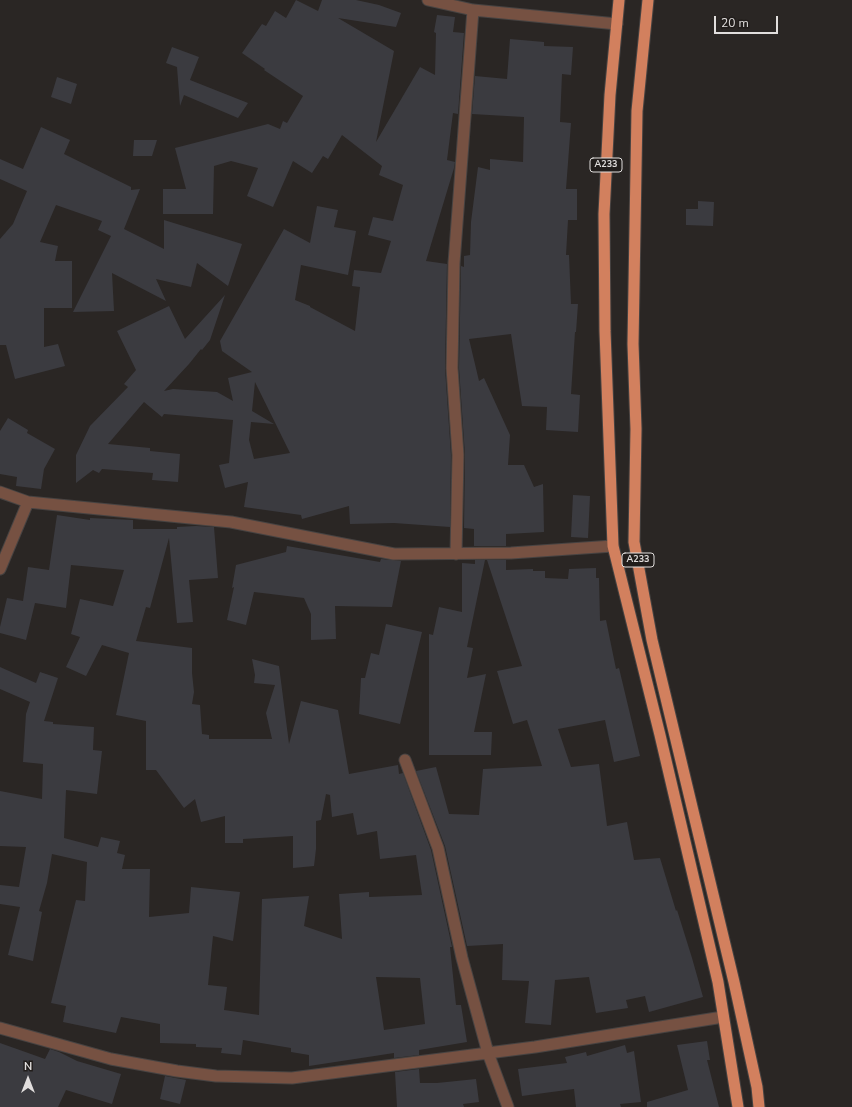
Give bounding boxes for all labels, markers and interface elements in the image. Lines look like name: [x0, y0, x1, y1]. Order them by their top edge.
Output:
scale bar: [716, 8, 780, 34]
text: 20 m: [721, 15, 749, 31]
road number: A233: [590, 158, 622, 172]
road number: A233: [622, 553, 654, 567]
north arrow: [8, 1059, 48, 1099]
text: N: [24, 1059, 32, 1074]

